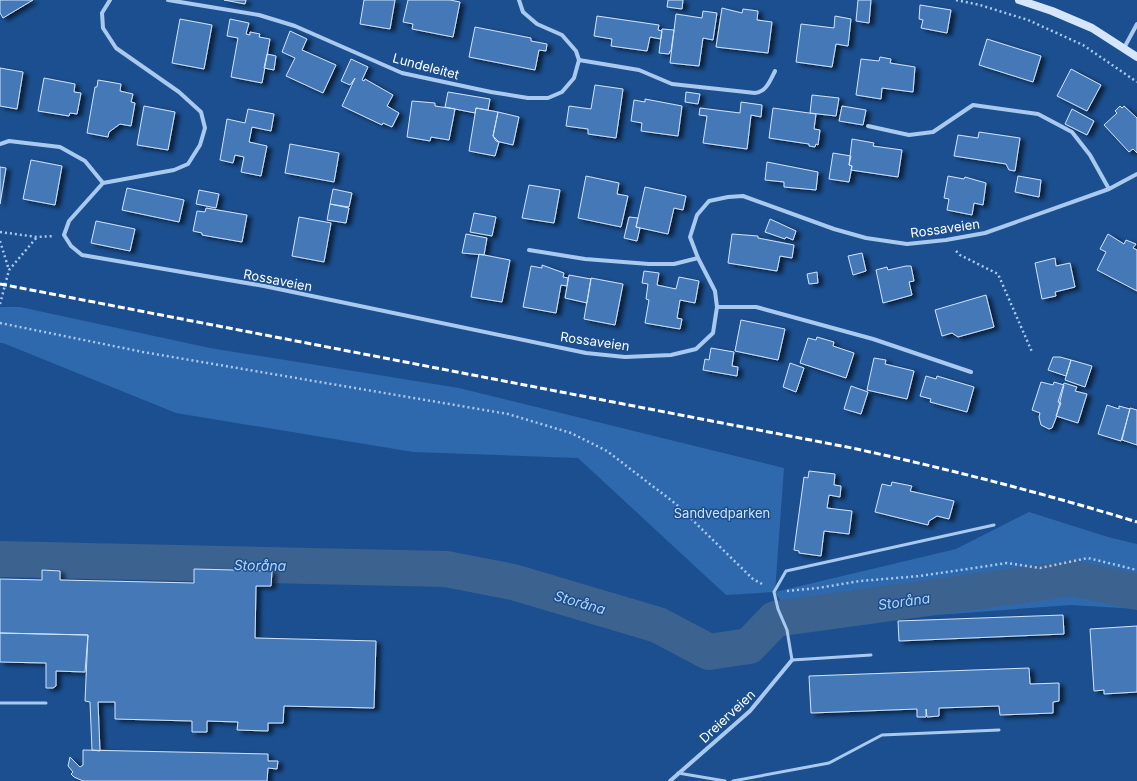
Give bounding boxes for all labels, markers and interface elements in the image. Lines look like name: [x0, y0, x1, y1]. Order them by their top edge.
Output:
street label: Lundeleitet: [391, 49, 461, 83]
street label: Rossaveien: [909, 215, 981, 241]
street label: Rossaveien: [242, 265, 314, 295]
street label: Rossaveien: [559, 328, 631, 354]
park label: Sandvedparken: [674, 505, 770, 521]
water label: Storåna: [234, 556, 287, 574]
water label: Storåna: [552, 587, 608, 618]
water label: Storåna: [877, 589, 932, 613]
street label: Dreierveien: [696, 686, 758, 746]

